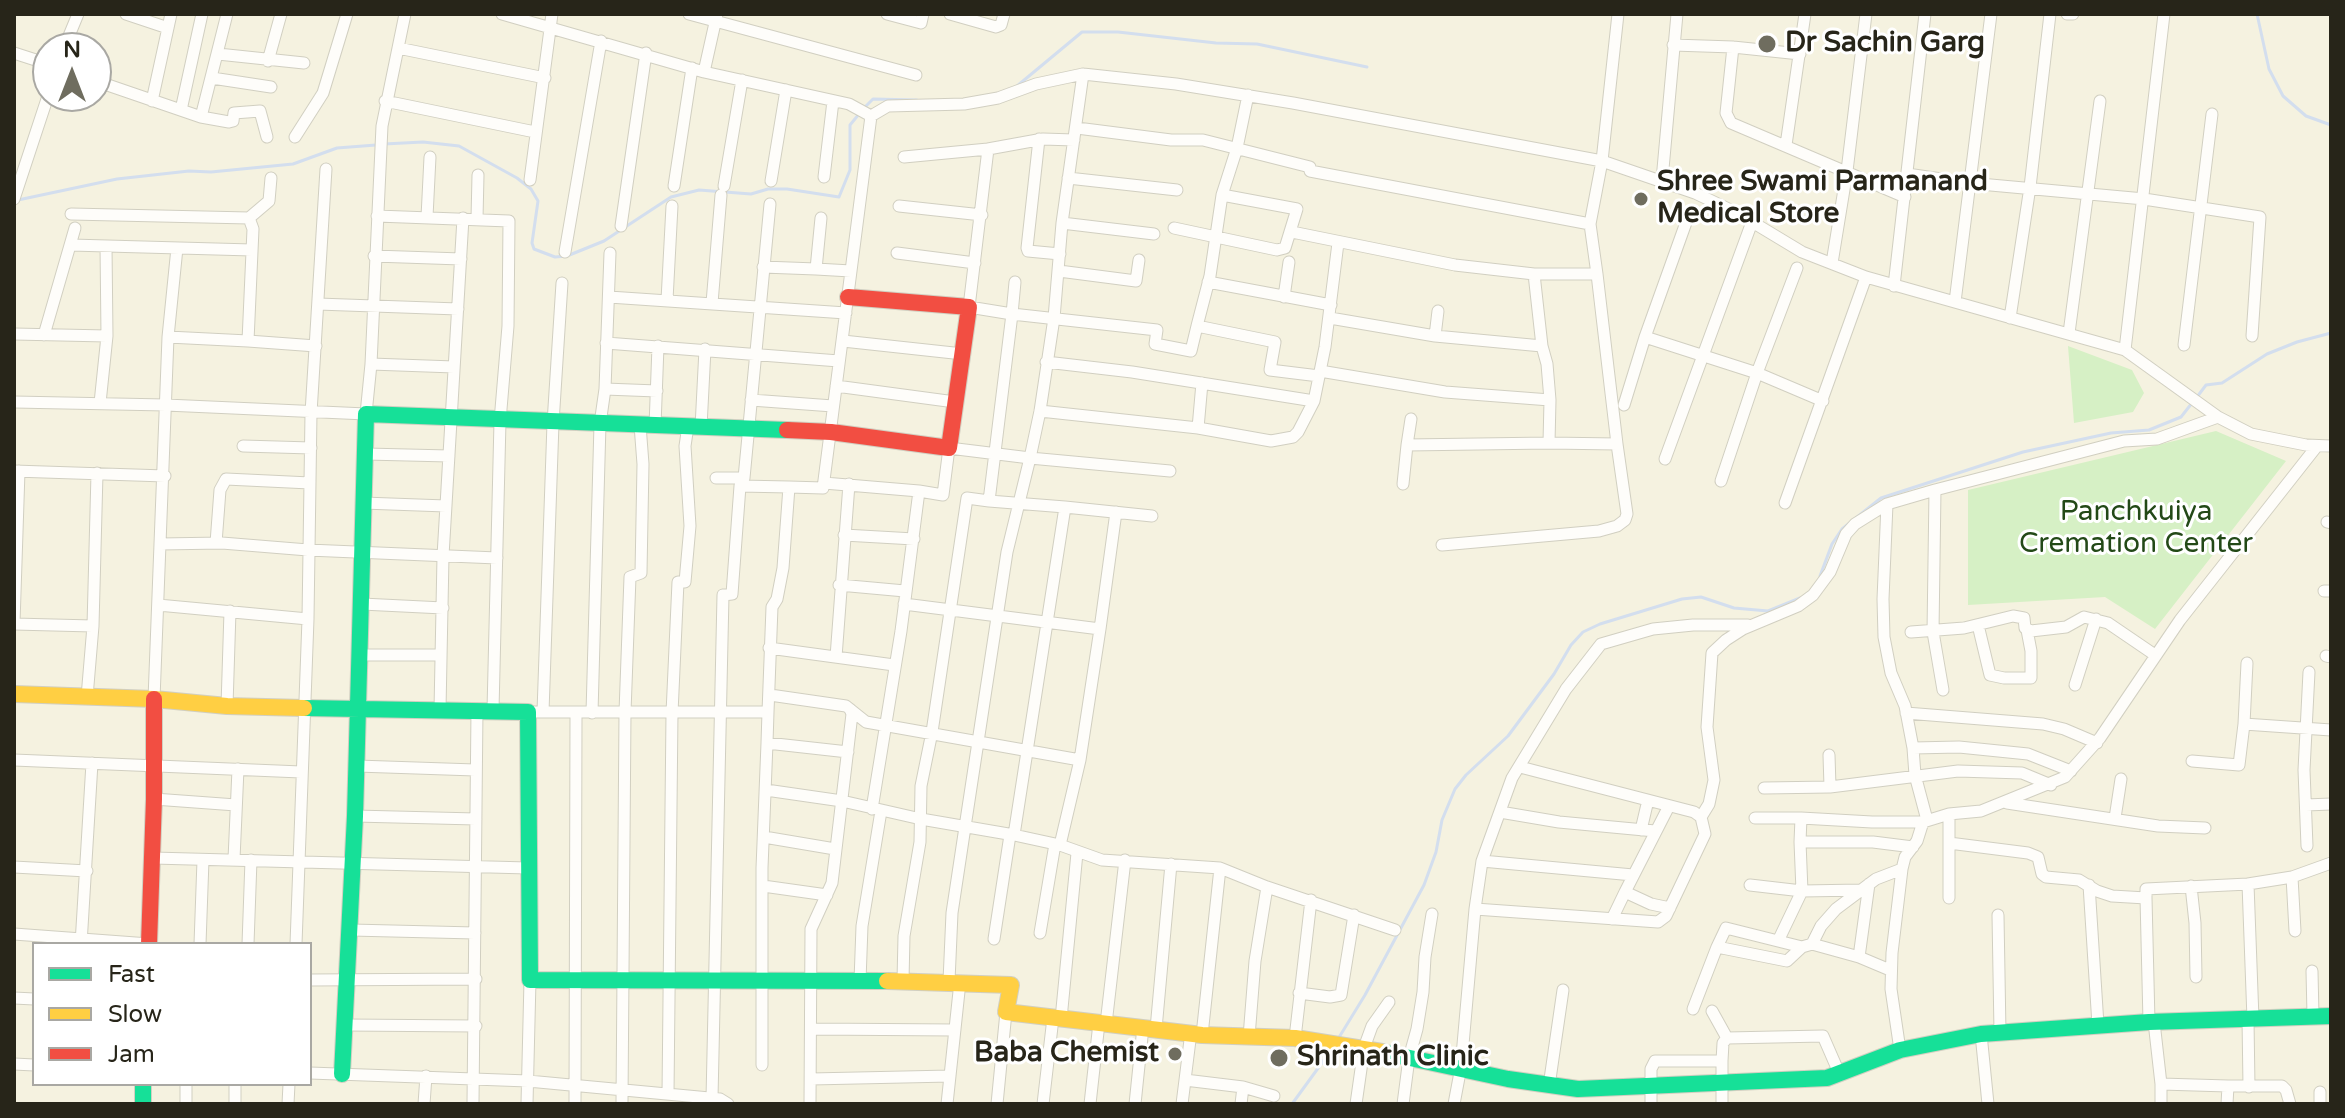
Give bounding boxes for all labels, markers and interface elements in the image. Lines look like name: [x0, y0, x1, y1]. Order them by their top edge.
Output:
place label: Dr Sachin Garg: [1785, 27, 1985, 61]
north arrow: [32, 32, 112, 112]
marker: Dr Sachin Garg: [1756, 33, 1778, 55]
text: N: [63, 37, 81, 63]
place label: Shree Swami Parmanand Medical Store: [1657, 166, 1988, 232]
marker: Shree Swami Parmanand Medical Store: [1632, 190, 1650, 208]
park label: Panchkuiya Cremation Center: [2019, 496, 2253, 562]
legend: [32, 942, 312, 1086]
text: Fast: [108, 960, 155, 989]
text: Slow: [108, 1000, 162, 1029]
place label: Baba Chemist: [974, 1037, 1159, 1071]
text: Jam: [108, 1040, 155, 1069]
place label: Shrinath Clinic: [1297, 1041, 1489, 1075]
marker: Baba Chemist: [1166, 1045, 1184, 1063]
marker: Shrinath Clinic: [1268, 1047, 1290, 1069]

